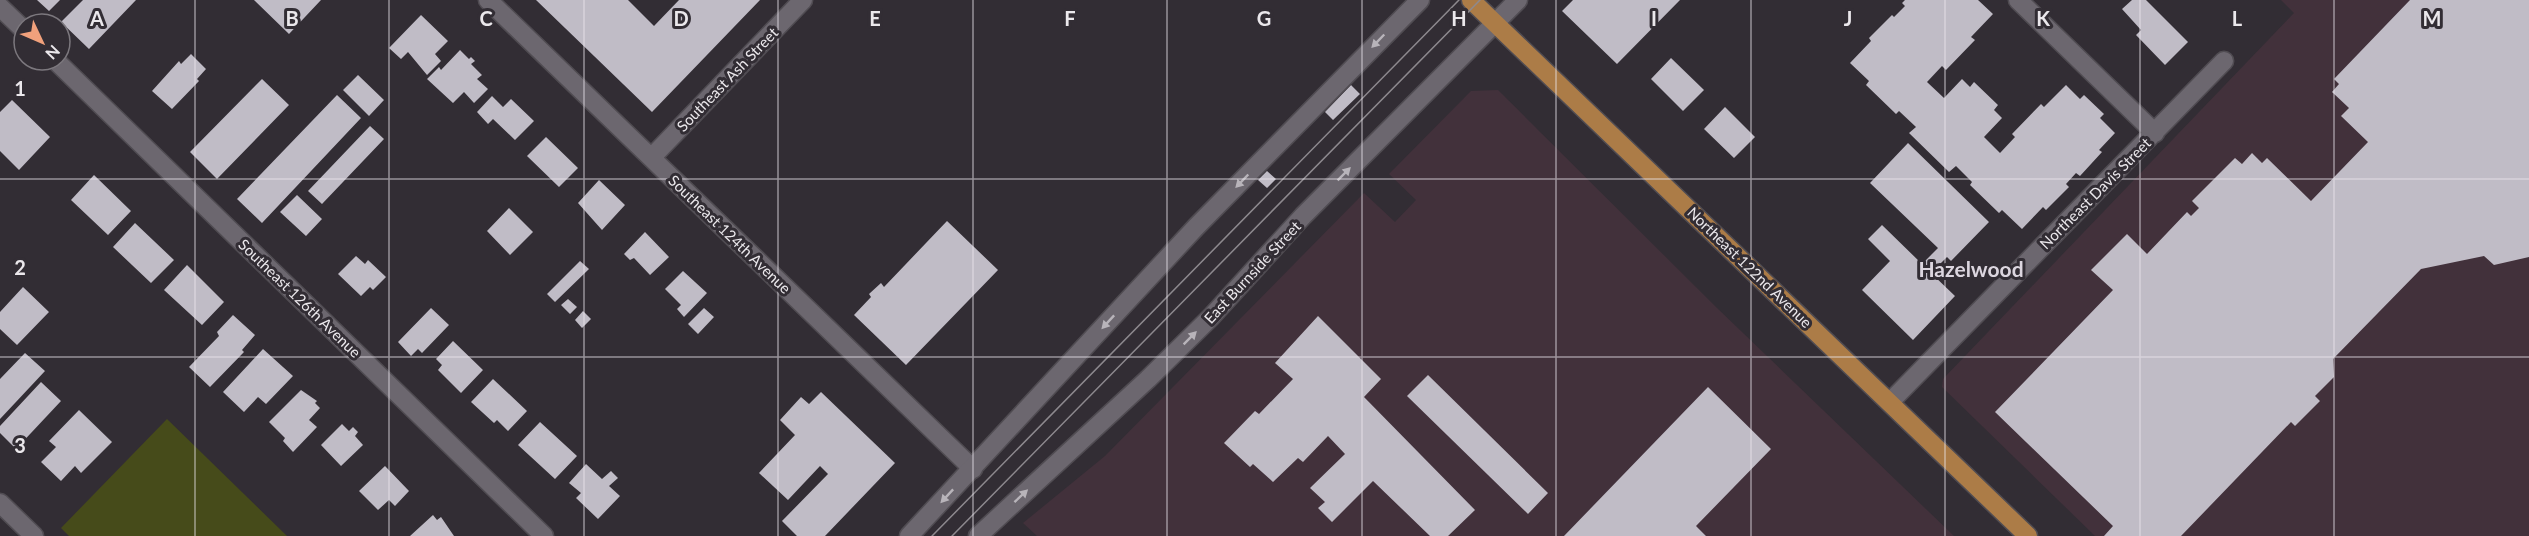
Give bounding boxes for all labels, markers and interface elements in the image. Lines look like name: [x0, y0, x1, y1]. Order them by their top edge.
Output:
text: A: [89, 6, 104, 30]
text: B: [285, 6, 299, 30]
text: C: [479, 6, 493, 30]
text: D: [673, 6, 689, 30]
text: E: [869, 6, 881, 30]
text: F: [1064, 6, 1076, 30]
text: G: [1257, 6, 1271, 30]
text: H: [1451, 6, 1467, 30]
text: I: [1651, 6, 1657, 30]
text: J: [1844, 6, 1852, 30]
text: K: [2036, 6, 2050, 30]
text: L: [2232, 6, 2243, 30]
text: M: [2423, 6, 2441, 30]
north arrow: [12, 12, 72, 72]
street label: Southeast Ash Street: [673, 23, 782, 135]
one-way arrow: [1372, 34, 1386, 48]
text: N: [42, 42, 64, 64]
text: 1: [14, 76, 26, 100]
street label: Northeast Davis Street: [2036, 133, 2155, 252]
one-way arrow: [1337, 168, 1351, 182]
street label: Southeast 124th Avenue: [665, 171, 795, 297]
one-way arrow: [1235, 173, 1249, 187]
street label: Northeast 122nd Avenue: [1684, 203, 1816, 331]
street label: East Burnside Street: [1200, 217, 1304, 327]
street label: Southeast 126th Avenue: [235, 235, 365, 361]
text: 2: [14, 255, 26, 279]
district label: Hazelwood: [1918, 256, 2024, 281]
one-way arrow: [1101, 315, 1115, 330]
one-way arrow: [1182, 332, 1196, 346]
text: 3: [14, 433, 26, 457]
one-way arrow: [940, 489, 954, 503]
one-way arrow: [1013, 489, 1027, 503]

